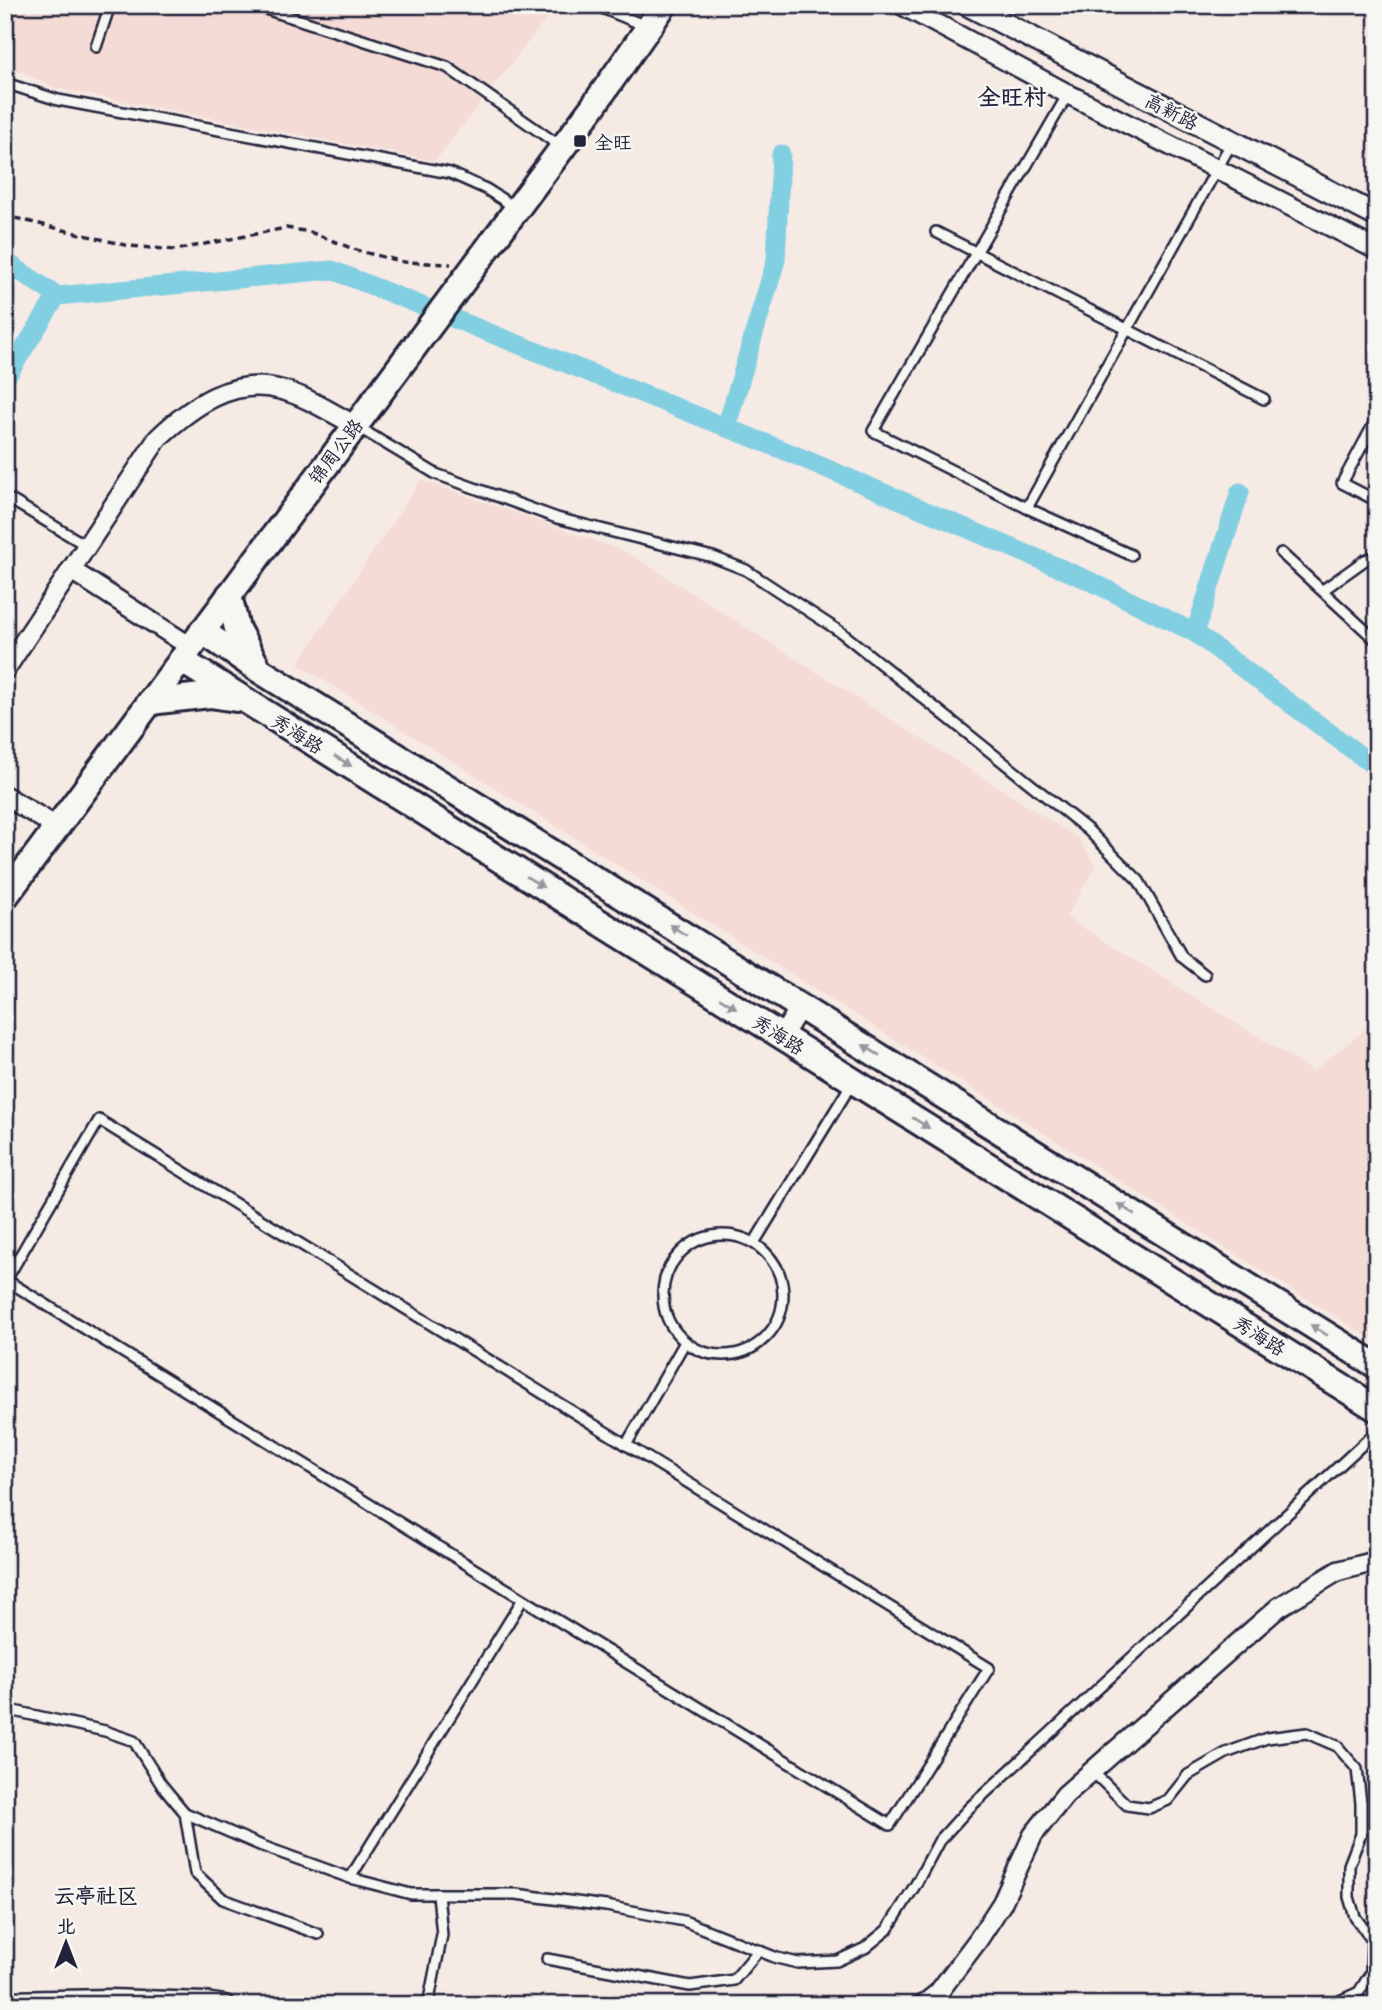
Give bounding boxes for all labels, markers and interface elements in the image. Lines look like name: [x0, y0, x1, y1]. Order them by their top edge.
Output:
district label: 全旺村: [978, 81, 1047, 111]
street label: 高新路: [1141, 87, 1203, 135]
place label: 全旺: [594, 129, 632, 154]
marker: 全旺: [572, 133, 588, 149]
street label: 锦周公路: [302, 413, 368, 489]
street label: 秀海路: [267, 707, 329, 759]
one-way arrow: [333, 755, 352, 768]
one-way arrow: [526, 875, 545, 888]
one-way arrow: [668, 923, 687, 936]
one-way arrow: [718, 996, 738, 1009]
street label: 秀海路: [748, 1008, 810, 1060]
one-way arrow: [861, 1043, 881, 1056]
one-way arrow: [911, 1117, 931, 1130]
one-way arrow: [1116, 1203, 1136, 1216]
street label: 秀海路: [1229, 1309, 1291, 1361]
one-way arrow: [1309, 1324, 1329, 1337]
district label: 云亭社区: [54, 1881, 138, 1908]
north arrow: [32, 1909, 102, 1979]
text: 北: [56, 1913, 76, 1938]

